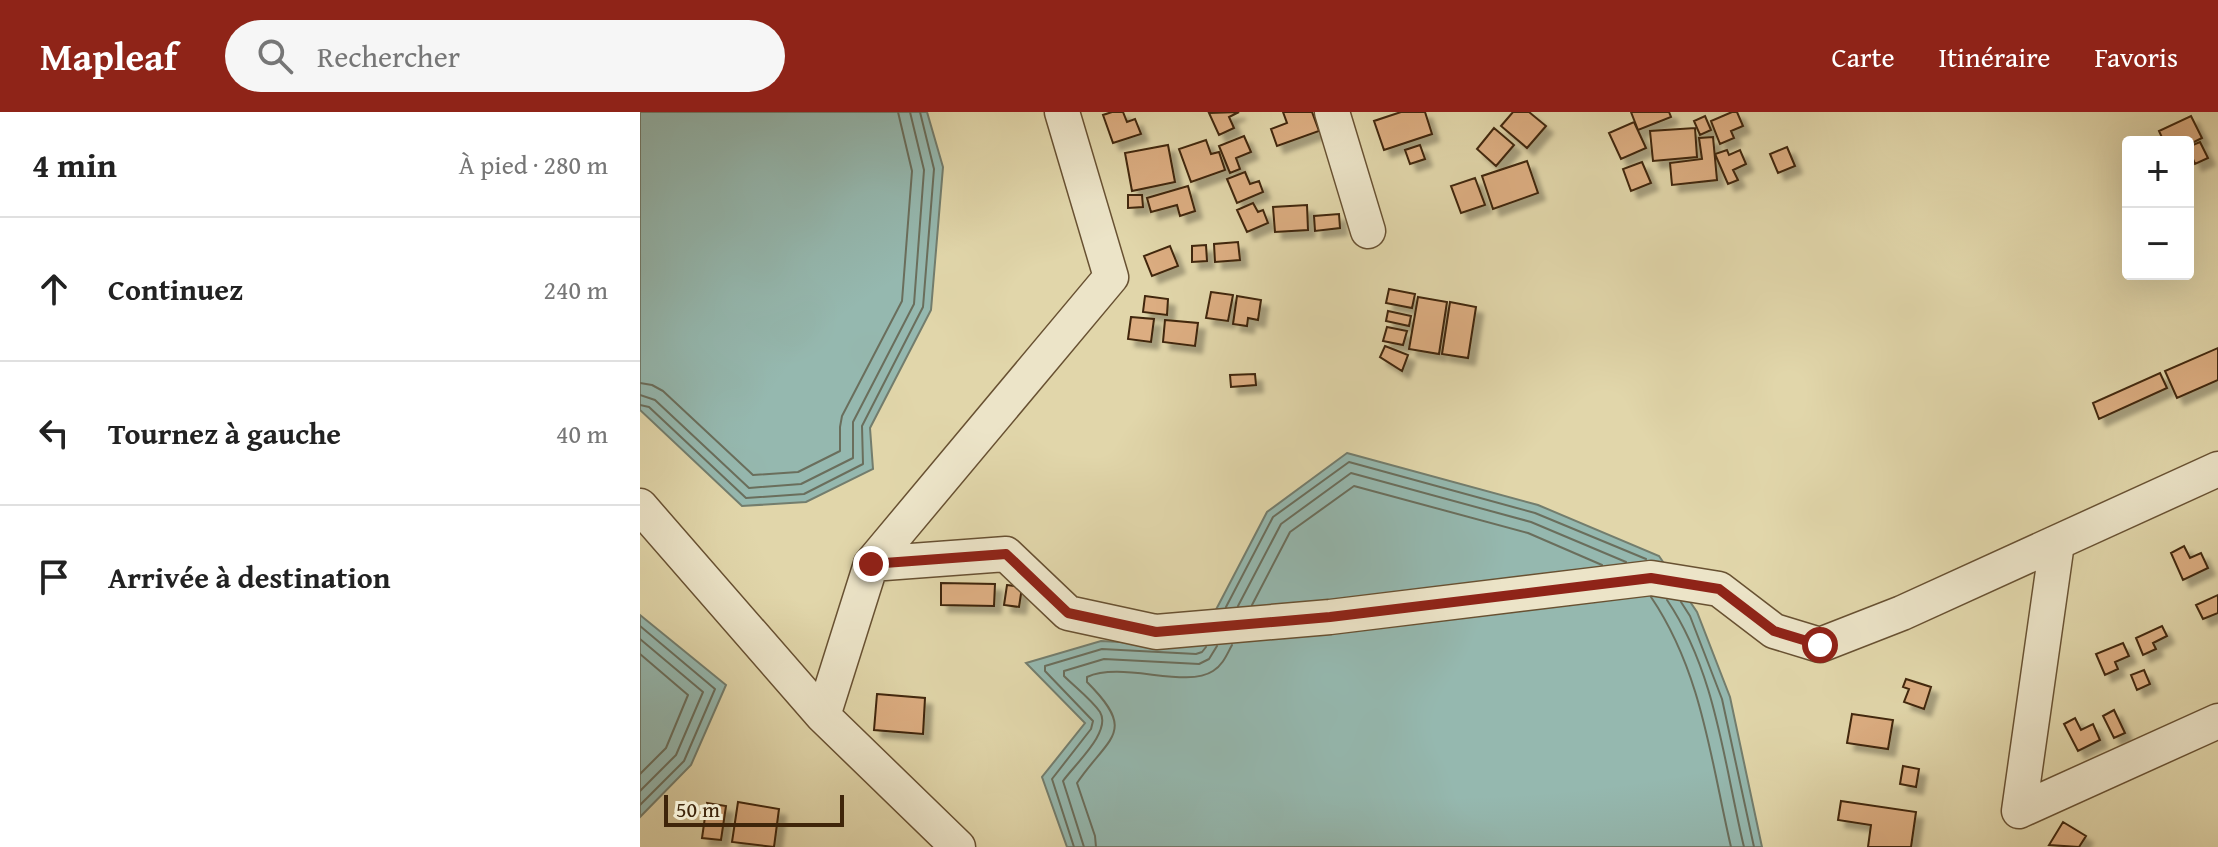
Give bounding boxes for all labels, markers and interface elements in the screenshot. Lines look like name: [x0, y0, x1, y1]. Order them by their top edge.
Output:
search box: [225, 20, 785, 92]
text: Mapleaf: [40, 28, 177, 84]
icon: search: [253, 34, 297, 78]
text: Rechercher: [317, 34, 460, 78]
text: Carte: [1832, 36, 1895, 77]
text: Itinéraire: [1939, 36, 2050, 77]
text: Favoris: [2094, 36, 2178, 77]
map controls: [2122, 136, 2194, 280]
button: +: [2122, 136, 2194, 208]
text: 4 min: [32, 140, 117, 189]
text: À pied · 280 m: [459, 145, 608, 184]
button: −: [2122, 208, 2194, 280]
icon: ahead: [32, 267, 76, 311]
text: Continuez: [108, 267, 243, 311]
text: 240 m: [543, 270, 608, 309]
icon: left: [32, 411, 76, 455]
text: Tournez à gauche: [108, 411, 341, 455]
text: 40 m: [556, 414, 608, 453]
route end: [853, 546, 889, 582]
icon: arrive: [32, 555, 76, 599]
text: Arrivée à destination: [108, 555, 390, 599]
route start: [1802, 627, 1838, 663]
scale bar: [664, 791, 844, 827]
text: 50 m: [676, 793, 720, 825]

